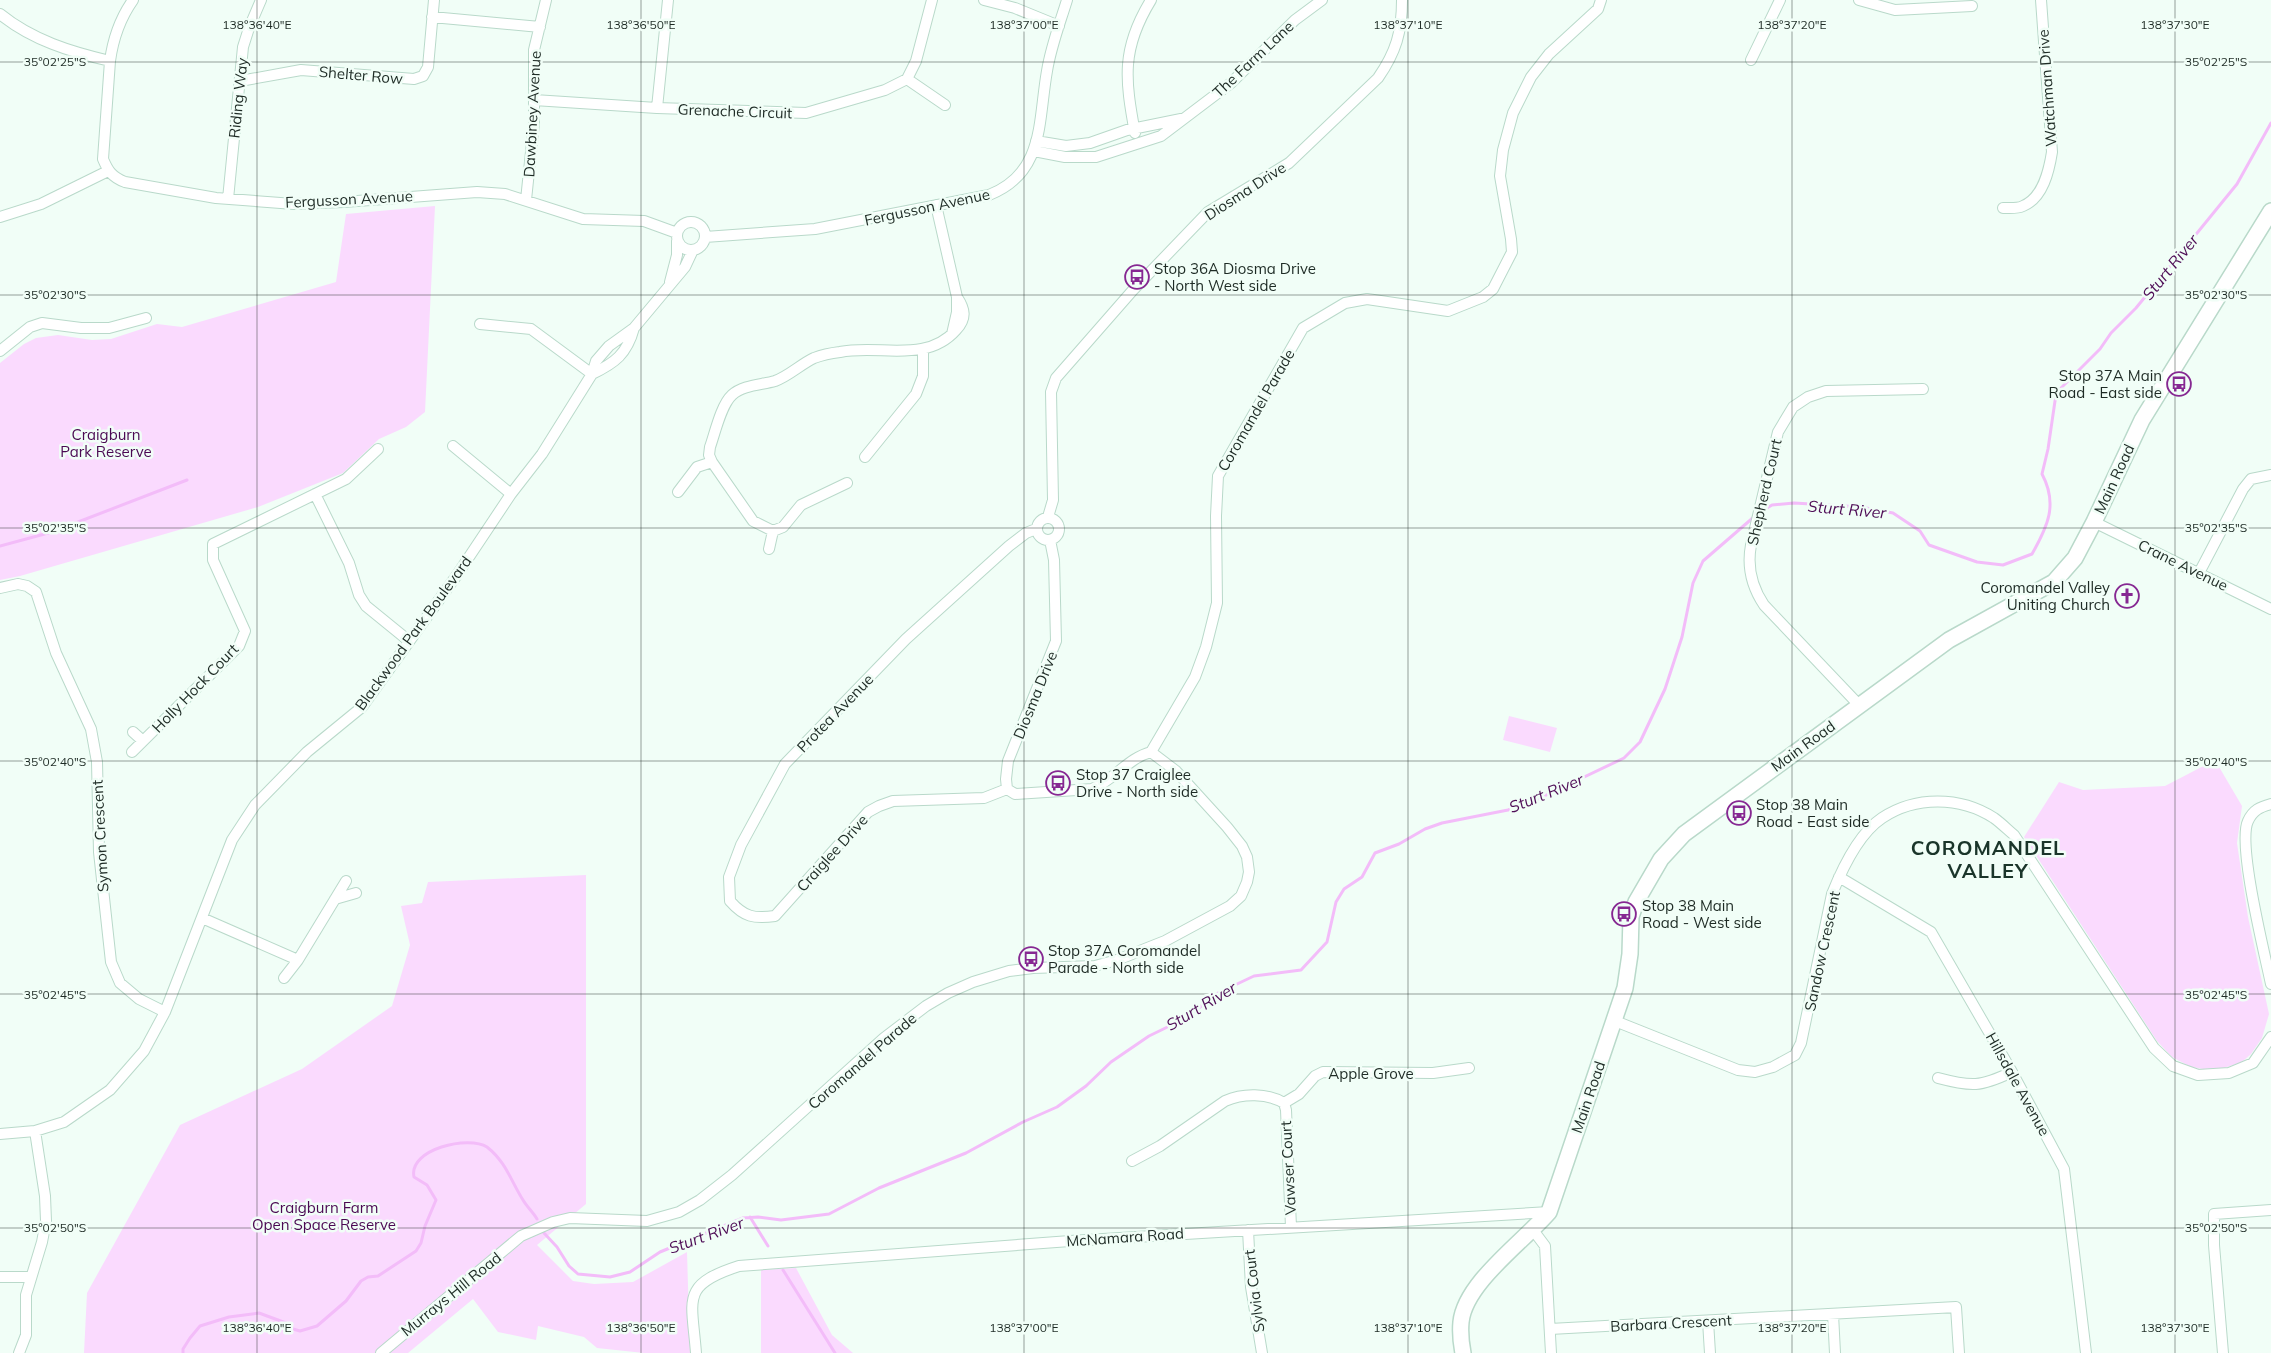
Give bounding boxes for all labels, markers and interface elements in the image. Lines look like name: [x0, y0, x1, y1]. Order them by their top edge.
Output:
text: 138°36'40"E: [222, 17, 292, 32]
text: 138°36'50"E: [606, 17, 676, 32]
text: 138°37'00"E: [989, 17, 1059, 32]
street label: The Farm Lane: [1209, 17, 1297, 101]
text: 138°37'10"E: [1373, 17, 1443, 32]
text: 138°37'20"E: [1757, 17, 1827, 32]
text: 138°37'30"E: [2140, 17, 2210, 32]
street label: Watchman Drive: [2033, 29, 2061, 147]
street label: Dawbiney Avenue: [519, 50, 545, 178]
text: 35°02'25"S: [24, 54, 86, 69]
text: 35°02'25"S: [2185, 54, 2247, 69]
street label: Riding Way: [224, 57, 252, 139]
street label: Shelter Row: [318, 62, 404, 88]
street label: Grenache Circuit: [677, 100, 793, 122]
street label: Diosma Drive: [1201, 158, 1289, 224]
street label: Fergusson Avenue: [863, 184, 991, 230]
street label: Fergusson Avenue: [285, 186, 413, 212]
water label: Sturt River: [2138, 229, 2203, 304]
place label: Stop 36A Diosma Drive - North West side: [1154, 259, 1316, 295]
bus stop icon: Stop 36A Diosma Drive - North West side: [1124, 264, 1150, 290]
text: 35°02'30"S: [24, 287, 86, 302]
text: 35°02'30"S: [2185, 287, 2247, 302]
street label: Coromandel Parade: [1213, 346, 1299, 474]
place label: Stop 37A Main Road - East side: [2049, 366, 2162, 402]
bus stop icon: Stop 37A Main Road - East side: [2166, 371, 2192, 397]
park label: Craigburn Park Reserve: [60, 425, 152, 461]
street label: Shepherd Court: [1743, 437, 1785, 547]
street label: Main Road: [2090, 441, 2138, 517]
water label: Sturt River: [1807, 496, 1888, 522]
text: 35°02'35"S: [24, 520, 86, 535]
text: 35°02'35"S: [2185, 520, 2247, 535]
street label: Crane Avenue: [2135, 535, 2231, 595]
street label: Blackwood Park Boulevard: [351, 552, 475, 714]
place label: Coromandel Valley Uniting Church: [1980, 578, 2110, 614]
church icon: Coromandel Valley Uniting Church: [2114, 583, 2140, 609]
street label: Holly Hock Court: [148, 640, 242, 736]
street label: Diosma Drive: [1009, 648, 1061, 742]
street label: Protea Avenue: [793, 670, 877, 756]
street label: Main Road: [1767, 716, 1839, 776]
text: 35°02'40"S: [24, 754, 86, 769]
text: 35°02'40"S: [2185, 754, 2247, 769]
place label: Stop 37 Craiglee Drive - North side: [1076, 765, 1198, 801]
water label: Sturt River: [1506, 769, 1587, 817]
bus stop icon: Stop 37 Craiglee Drive - North side: [1045, 770, 1071, 796]
street label: Symon Crescent: [88, 779, 112, 893]
place label: Stop 38 Main Road - East side: [1756, 795, 1869, 831]
bus stop icon: Stop 38 Main Road - East side: [1726, 800, 1752, 826]
street label: Craiglee Drive: [792, 810, 872, 896]
district label: COROMANDEL VALLEY: [1911, 835, 2065, 883]
street label: Sandow Crescent: [1800, 889, 1844, 1013]
place label: Stop 38 Main Road - West side: [1642, 896, 1762, 932]
bus stop icon: Stop 38 Main Road - West side: [1611, 901, 1637, 927]
place label: Stop 37A Coromandel Parade - North side: [1048, 941, 1201, 977]
bus stop icon: Stop 37A Coromandel Parade - North side: [1018, 946, 1044, 972]
water label: Sturt River: [1162, 977, 1241, 1035]
text: 35°02'45"S: [24, 987, 86, 1002]
text: 35°02'45"S: [2185, 987, 2247, 1002]
street label: Coromandel Parade: [804, 1009, 920, 1113]
street label: Hillsdale Avenue: [1982, 1029, 2054, 1139]
street label: Main Road: [1567, 1058, 1609, 1136]
street label: Apple Grove: [1328, 1064, 1414, 1083]
street label: Vawser Court: [1276, 1120, 1300, 1216]
park label: Craigburn Farm Open Space Reserve: [252, 1198, 396, 1234]
water label: Sturt River: [666, 1212, 747, 1258]
text: 35°02'50"S: [24, 1220, 86, 1235]
text: 35°02'50"S: [2185, 1220, 2247, 1235]
street label: McNamara Road: [1066, 1223, 1184, 1251]
street label: Murrays Hill Road: [397, 1248, 505, 1340]
street label: Sylvia Court: [1239, 1249, 1269, 1333]
street label: Barbara Crescent: [1610, 1310, 1732, 1336]
text: 138°36'40"E: [222, 1320, 292, 1335]
text: 138°36'50"E: [606, 1320, 676, 1335]
text: 138°37'00"E: [989, 1320, 1059, 1335]
text: 138°37'10"E: [1373, 1320, 1443, 1335]
text: 138°37'20"E: [1757, 1320, 1827, 1335]
text: 138°37'30"E: [2140, 1320, 2210, 1335]

